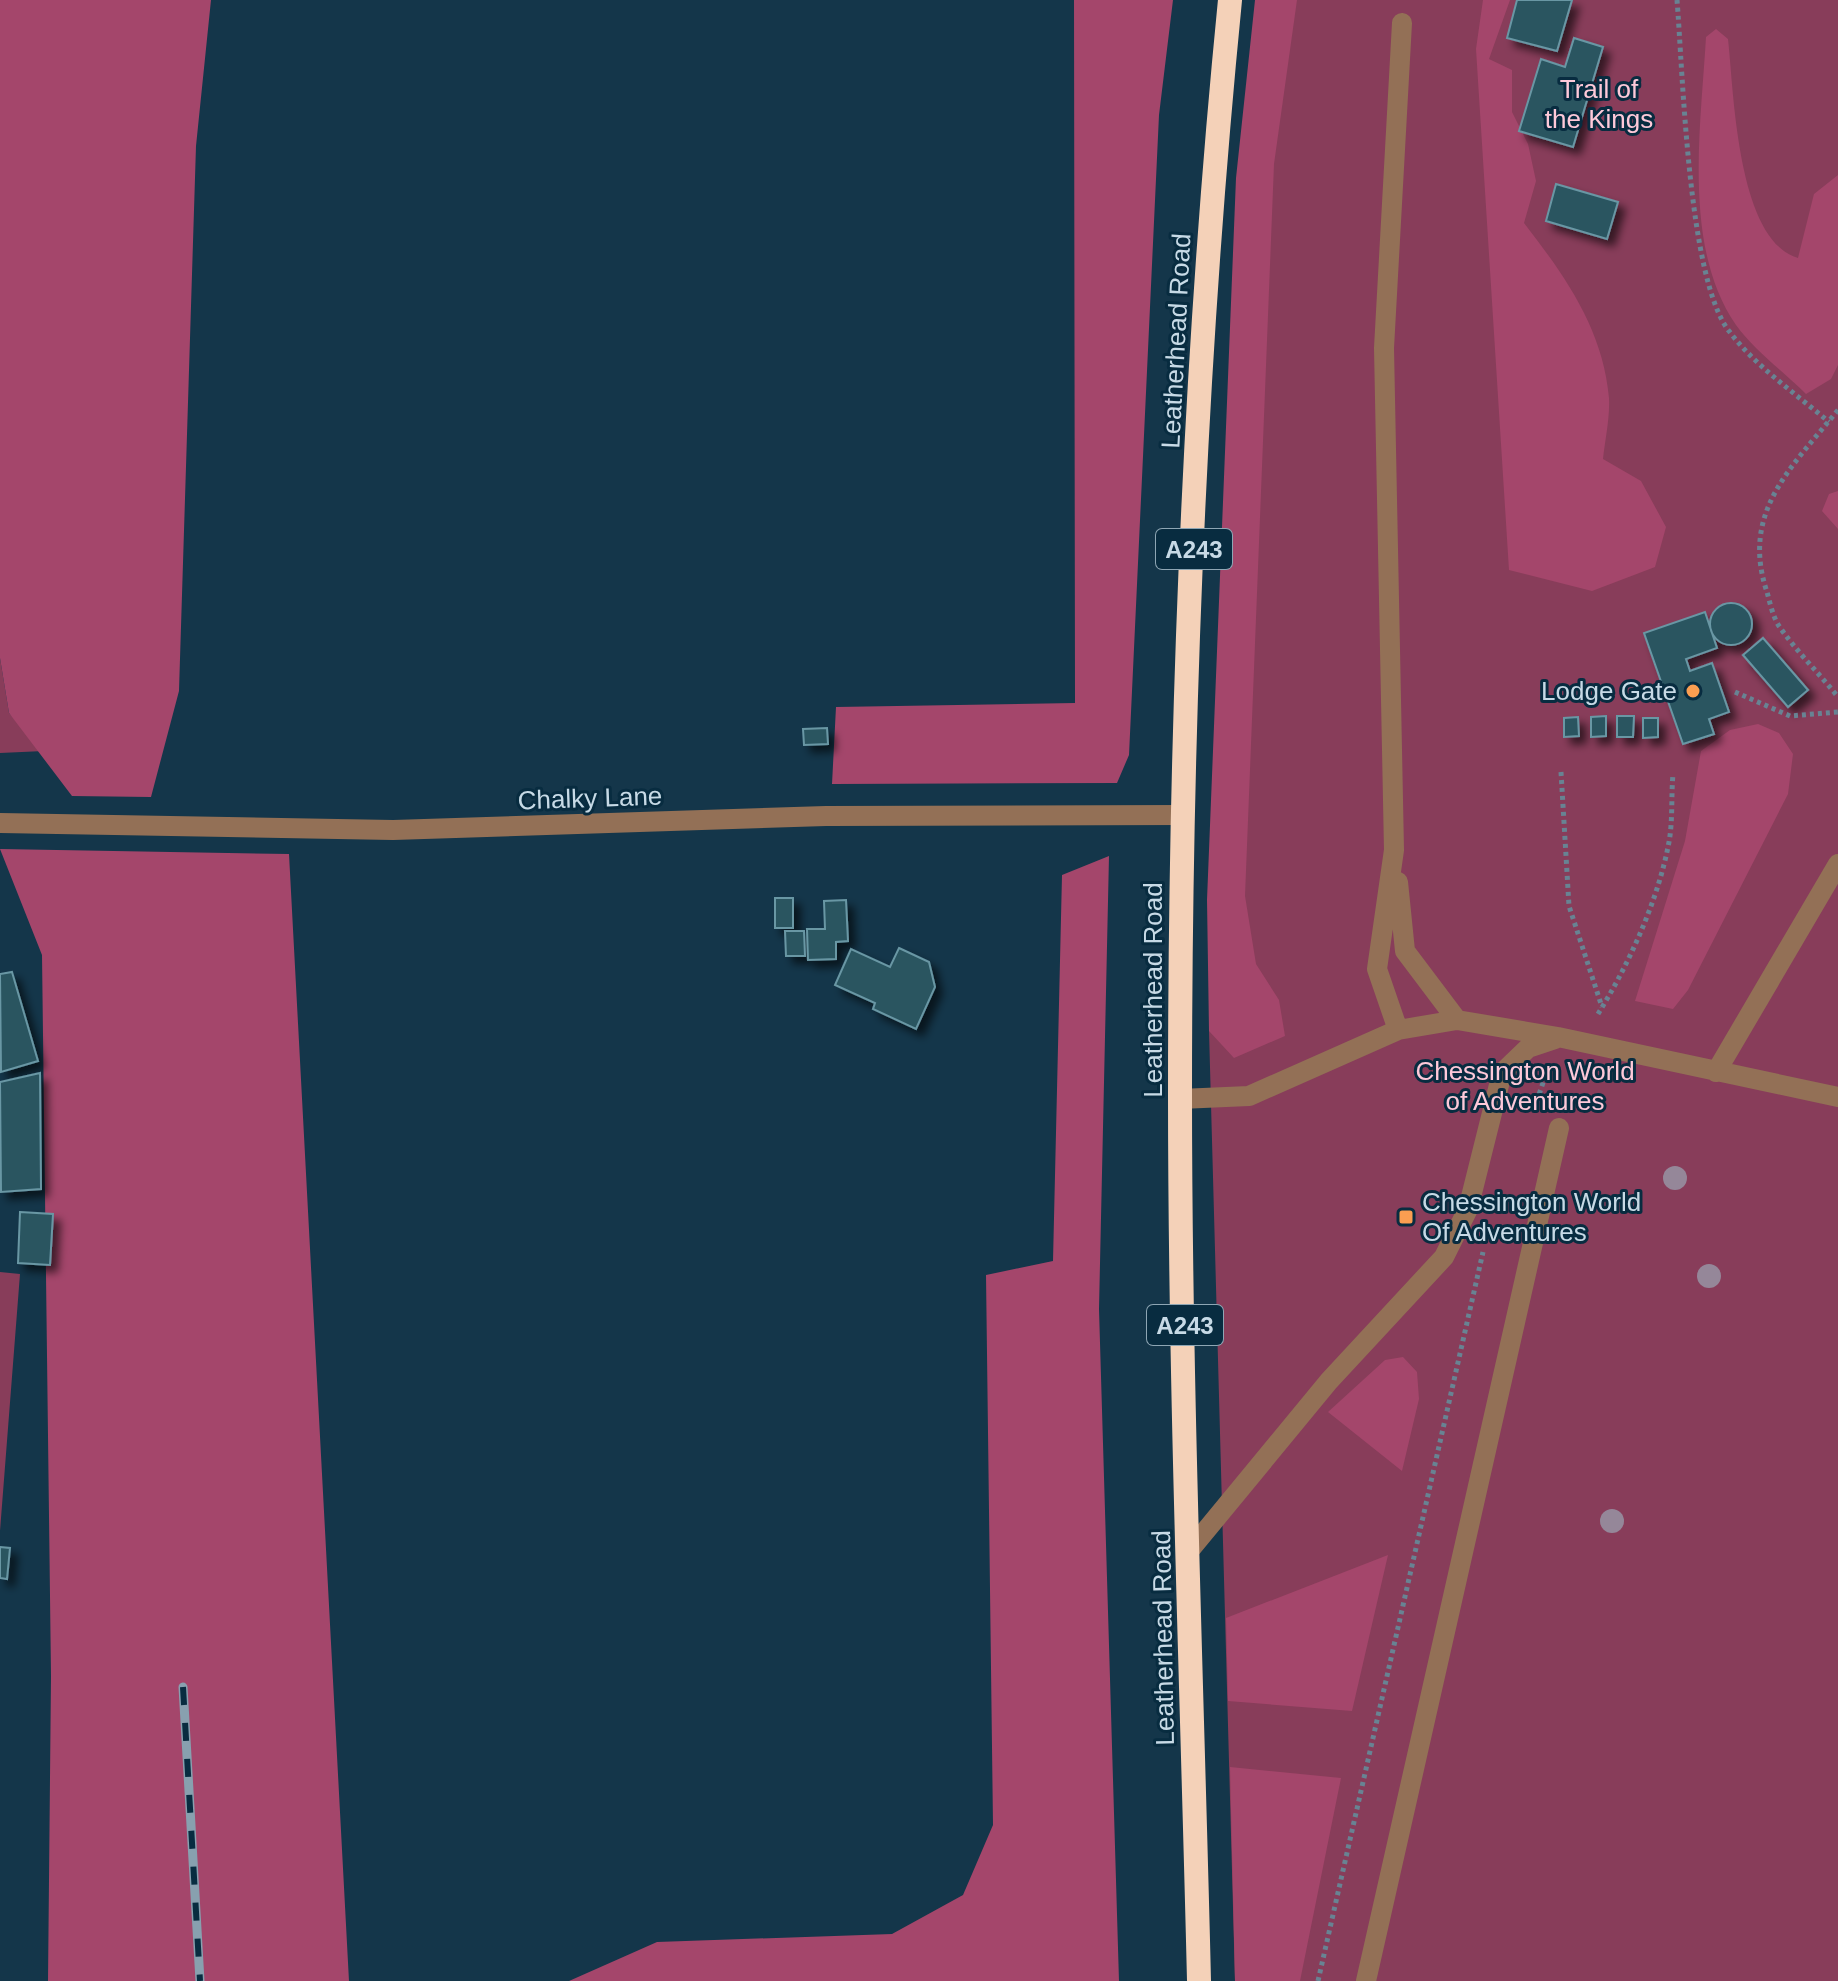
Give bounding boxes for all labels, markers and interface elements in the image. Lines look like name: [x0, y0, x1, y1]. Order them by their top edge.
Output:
park label: Trail of the Kings: [1545, 74, 1653, 134]
street label: Leatherhead Road: [1155, 233, 1197, 449]
road number: A243: [1156, 529, 1232, 569]
place label: Lodge Gate: [1541, 676, 1677, 706]
marker: Lodge Gate: [1684, 682, 1702, 700]
street label: Chalky Lane: [517, 780, 663, 816]
street label: Leatherhead Road: [1138, 882, 1168, 1098]
park label: Chessington World of Adventures: [1415, 1056, 1635, 1116]
place label: Chessington World Of Adventures: [1422, 1187, 1641, 1247]
marker: Chessington World Of Adventures: [1397, 1208, 1415, 1226]
road number: A243: [1147, 1305, 1223, 1345]
street label: Leatherhead Road: [1146, 1530, 1180, 1746]

